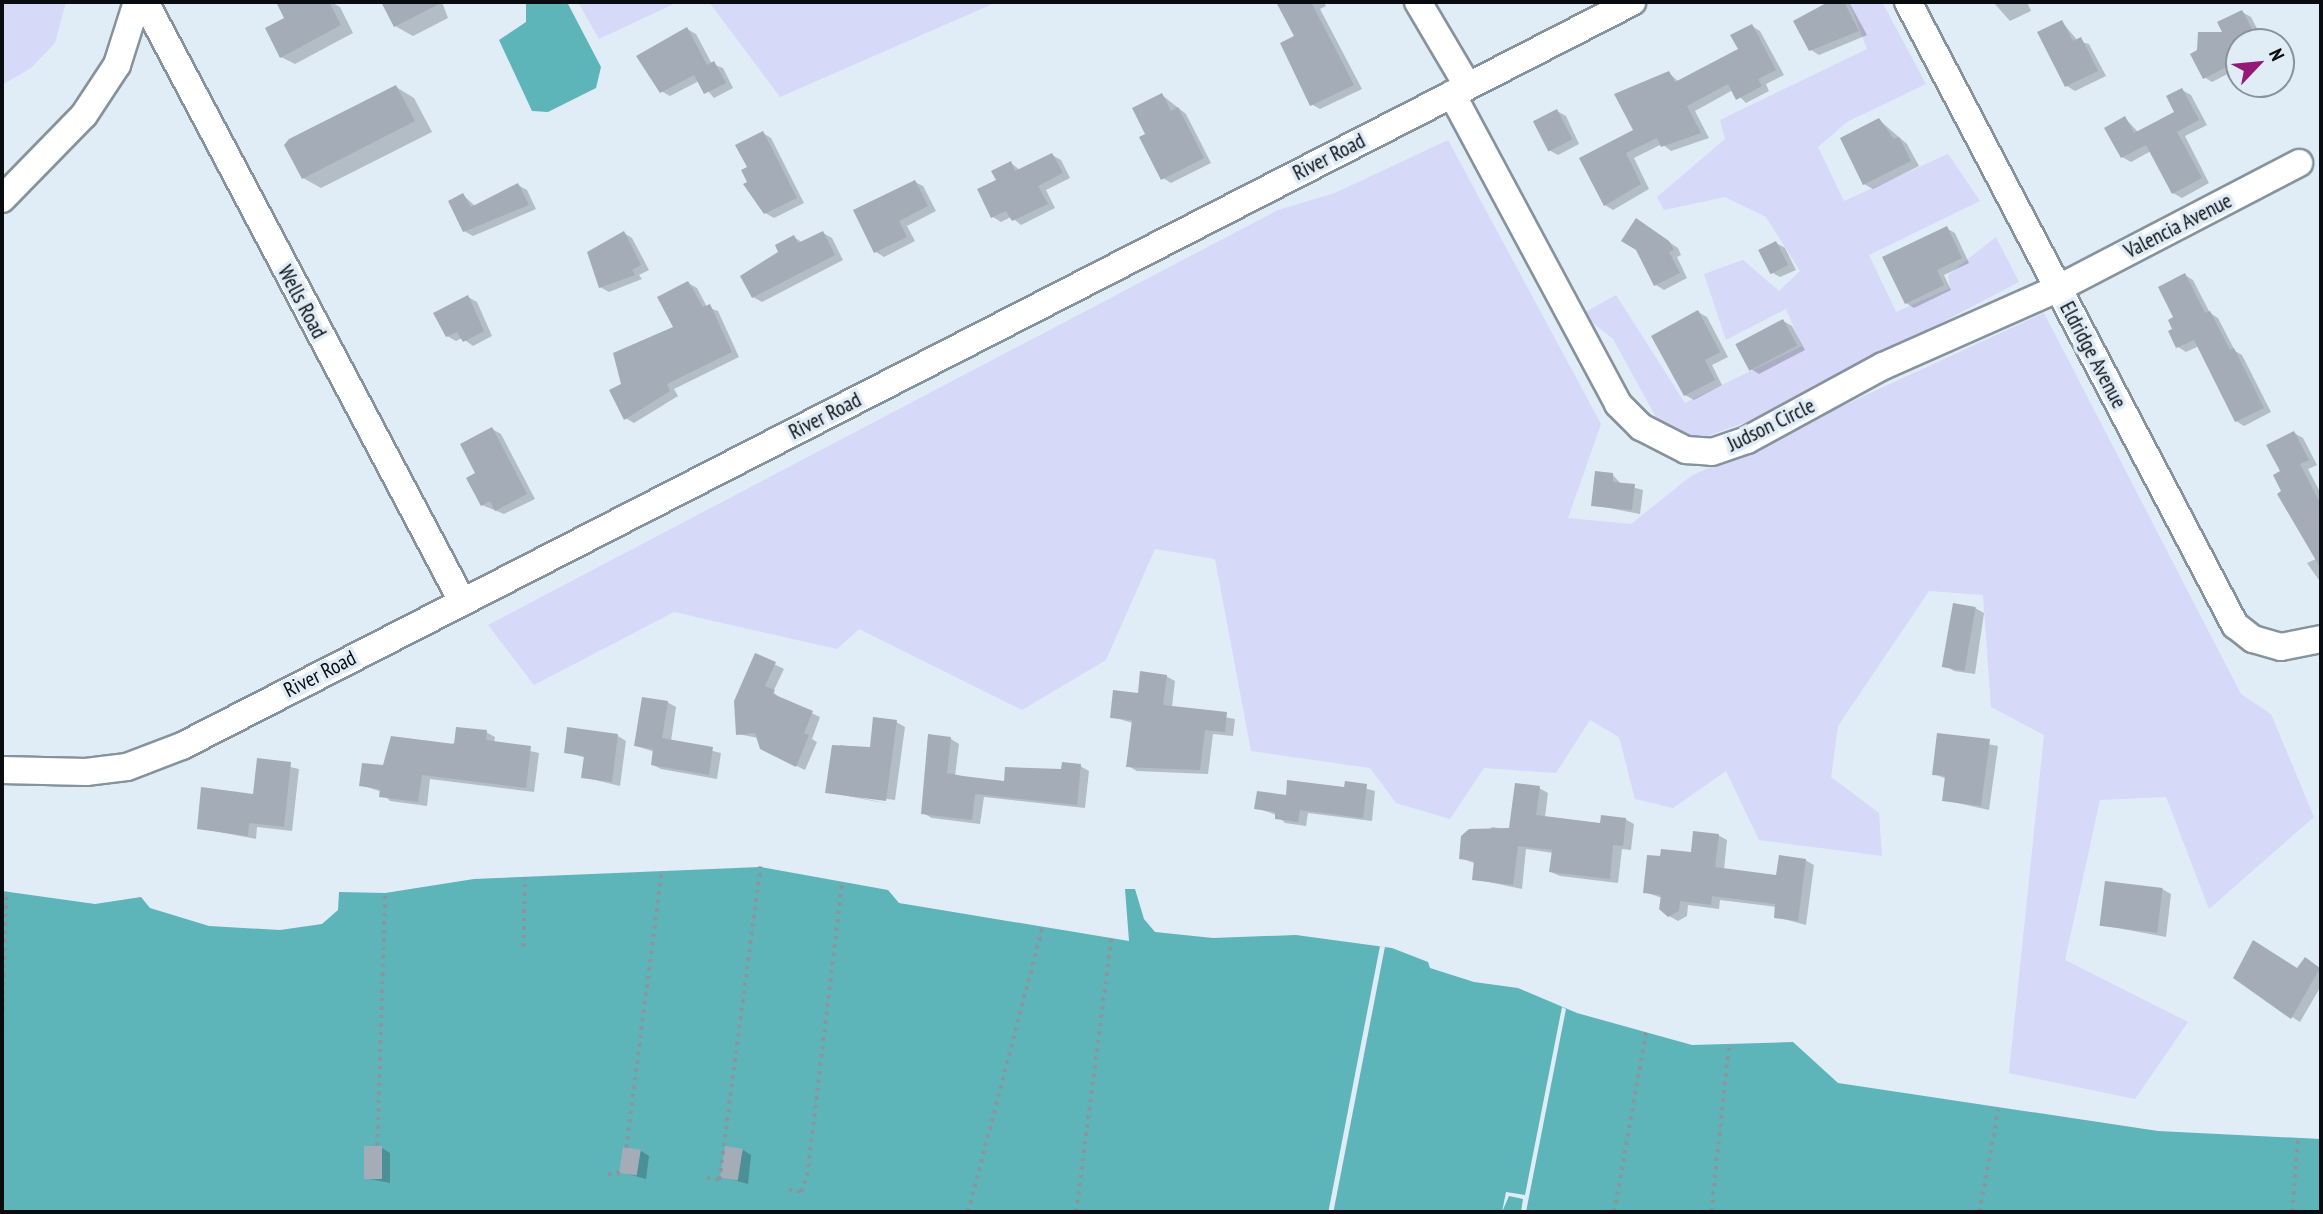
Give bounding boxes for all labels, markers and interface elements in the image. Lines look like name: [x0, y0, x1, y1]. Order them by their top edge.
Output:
north arrow: [2225, 28, 2295, 98]
text: N: [2264, 45, 2290, 65]
street label: River Road: [1289, 128, 1369, 186]
street label: Valencia Avenue: [2120, 188, 2236, 264]
street label: Wells Road: [272, 261, 332, 343]
street label: Eldridge Avenue: [2054, 297, 2132, 413]
street label: River Road: [785, 387, 865, 445]
street label: Judson Circle: [1723, 393, 1819, 457]
street label: River Road: [280, 645, 360, 703]

